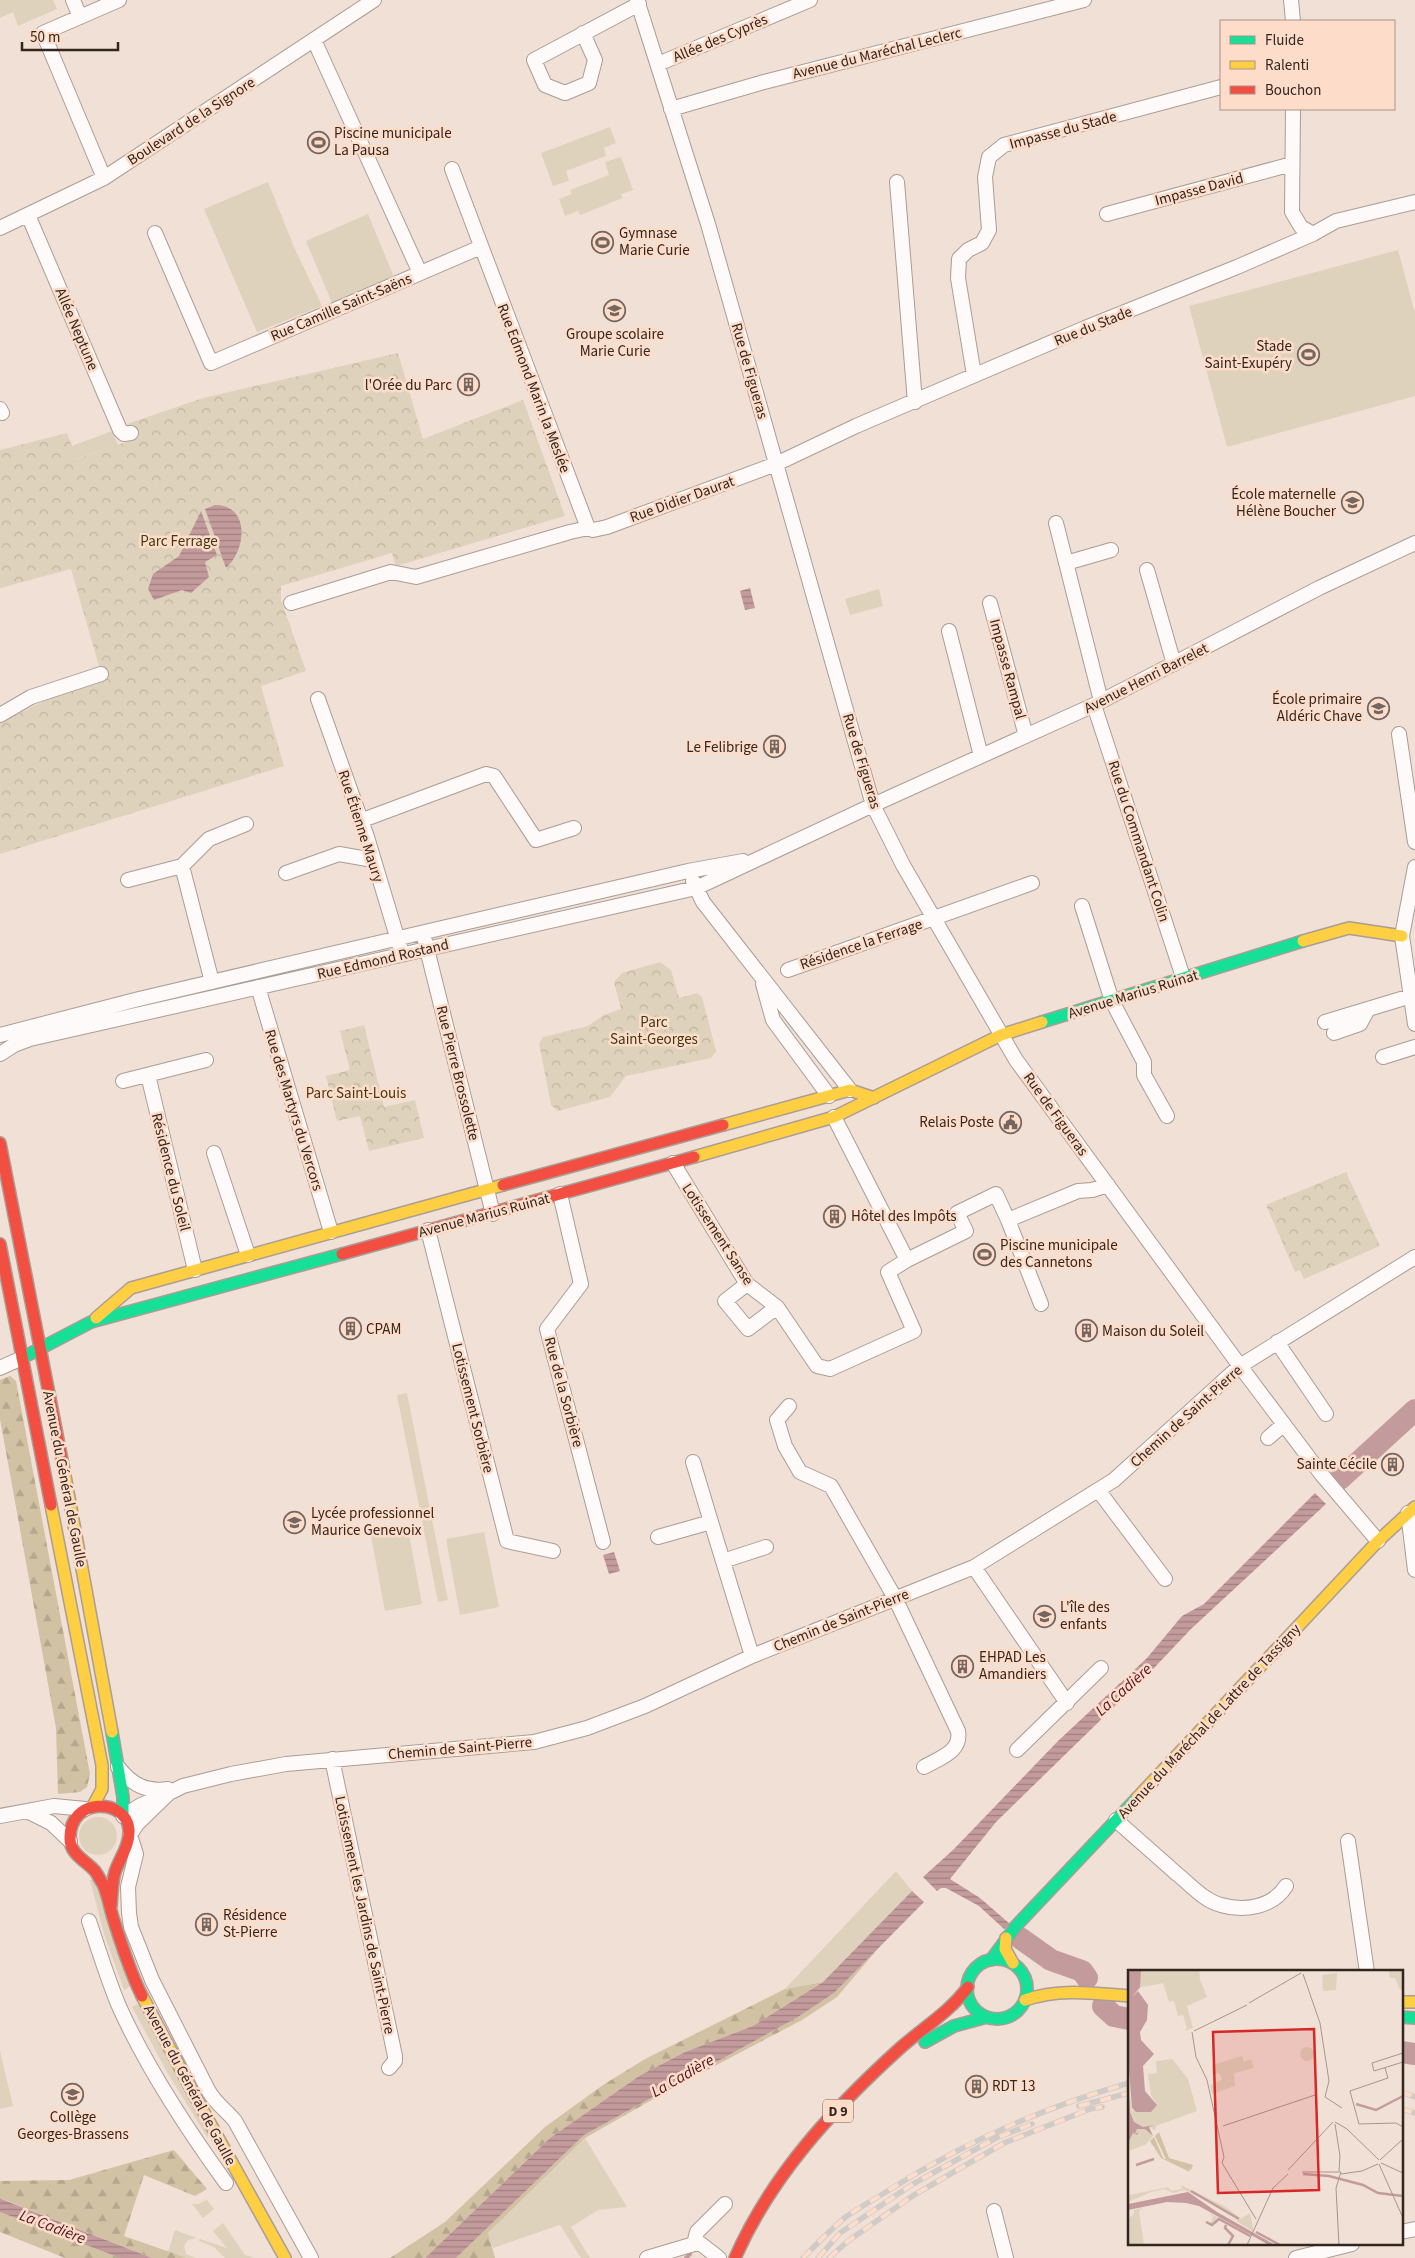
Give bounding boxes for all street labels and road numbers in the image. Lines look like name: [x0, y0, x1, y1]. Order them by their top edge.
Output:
street label: Allée des Cyprès: [670, 9, 771, 68]
street label: Avenue du Maréchal Leclerc: [790, 22, 964, 85]
street label: Boulevard de la Signore: [123, 72, 259, 171]
street label: Impasse du Stade: [1007, 106, 1119, 155]
street label: Impasse David: [1153, 168, 1246, 211]
street label: Rue Camille Saint-Saëns: [267, 268, 415, 347]
street label: Allée Neptune: [50, 285, 103, 374]
street label: Rue Edmond Marin la Meslée: [492, 301, 576, 476]
street label: Rue du Stade: [1051, 301, 1135, 352]
street label: Rue de Figueras: [726, 321, 773, 422]
street label: Rue Didier Daurat: [627, 471, 737, 528]
street label: Impasse Rampal: [984, 617, 1031, 722]
street label: Avenue Henri Barrelet: [1081, 638, 1212, 719]
street label: Rue de Figueras: [837, 711, 886, 811]
street label: Rue du Commandant Colin: [1102, 758, 1175, 925]
street label: Rue Étienne Maury: [332, 767, 389, 885]
street label: Résidence la Ferrage: [797, 914, 925, 975]
street label: Rue Edmond Rostand: [315, 934, 451, 985]
street label: Avenue Marius Ruinat: [1065, 965, 1201, 1024]
street label: Rue Pierre Brossolette: [431, 1003, 484, 1143]
street label: Rue des Martyrs du Vercors: [259, 1027, 328, 1194]
street label: Rue de Figueras: [1018, 1068, 1093, 1160]
street label: Résidence du Soleil: [146, 1111, 195, 1234]
street label: Lotissement Sanse: [677, 1179, 758, 1289]
street label: Avenue Marius Ruinat: [416, 1188, 552, 1243]
street label: Rue de la Sorbière: [539, 1335, 588, 1450]
street label: Lotissement Sorbière: [446, 1341, 499, 1475]
street label: Chemin de Saint-Pierre: [1126, 1360, 1247, 1472]
street label: Avenue du Général de Gaulle: [37, 1389, 92, 1569]
street label: Chemin de Saint-Pierre: [770, 1584, 912, 1657]
street label: Avenue du Maréchal de Lattre de Tassigny: [1113, 1619, 1306, 1824]
street label: Chemin de Saint-Pierre: [387, 1732, 533, 1765]
street label: Lotissement les Jardins de Saint-Pierre: [329, 1794, 400, 2036]
street label: Avenue du Général de Gaulle: [138, 2001, 241, 2169]
road number: D 9: [823, 2100, 853, 2122]

